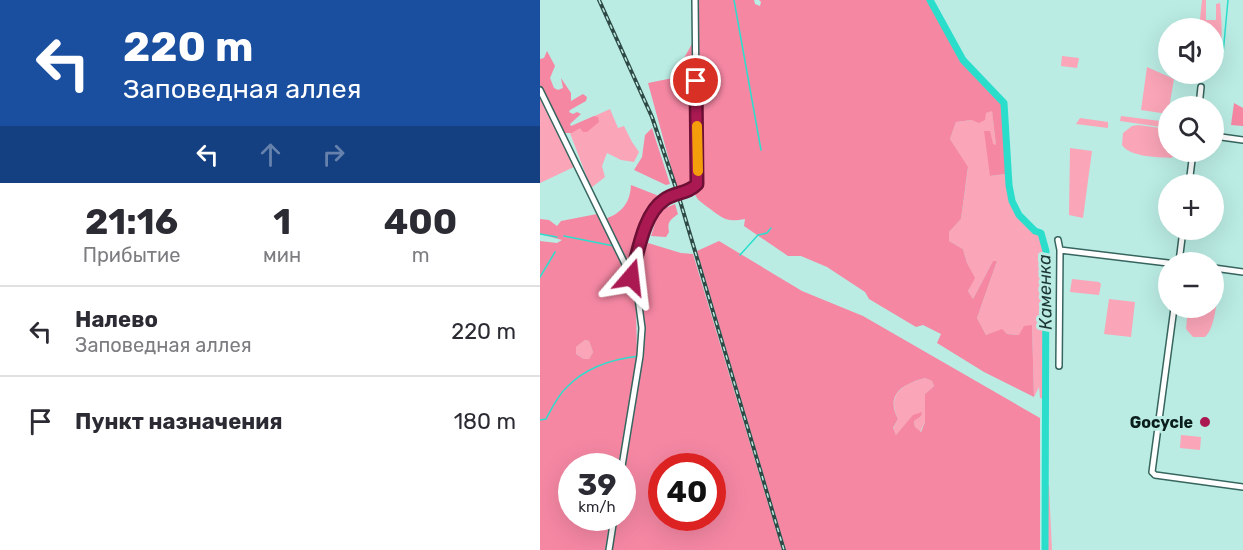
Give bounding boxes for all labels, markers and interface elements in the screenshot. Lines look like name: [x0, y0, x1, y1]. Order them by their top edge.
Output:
map controls: [1158, 18, 1224, 318]
button: sound: [1158, 18, 1224, 84]
text: 220 m: [123, 22, 254, 72]
icon: left: [24, 24, 102, 102]
pin: [670, 55, 721, 106]
icon: arrive: [679, 64, 712, 97]
text: Заповедная аллея: [123, 73, 361, 105]
button: search: [1158, 96, 1224, 162]
icon: left: [191, 138, 224, 171]
icon: ahead: [254, 138, 287, 171]
icon: right: [317, 138, 350, 171]
button: +: [1158, 174, 1224, 240]
text: 21:16: [85, 200, 178, 243]
text: 1: [273, 200, 291, 243]
text: 400: [384, 200, 457, 243]
text: Прибытие: [83, 243, 180, 267]
text: мин: [263, 243, 301, 267]
text: m: [412, 243, 429, 267]
position arrow: [599, 245, 663, 309]
button: −: [1158, 252, 1224, 318]
water label: Каменка: [1033, 254, 1057, 330]
text: Налево: [75, 306, 158, 333]
icon: left: [24, 315, 57, 348]
text: 220 m: [451, 318, 516, 345]
text: Заповедная аллея: [75, 333, 252, 357]
icon: arrive: [24, 405, 57, 438]
text: Пункт назначения: [75, 408, 283, 435]
text: 180 m: [454, 408, 516, 435]
place label: Gocycle: [1130, 413, 1193, 432]
marker: Gocycle: [1198, 415, 1212, 429]
speed limit sign: 40: [648, 453, 726, 531]
text: 39: [578, 467, 617, 503]
text: km/h: [578, 498, 616, 516]

